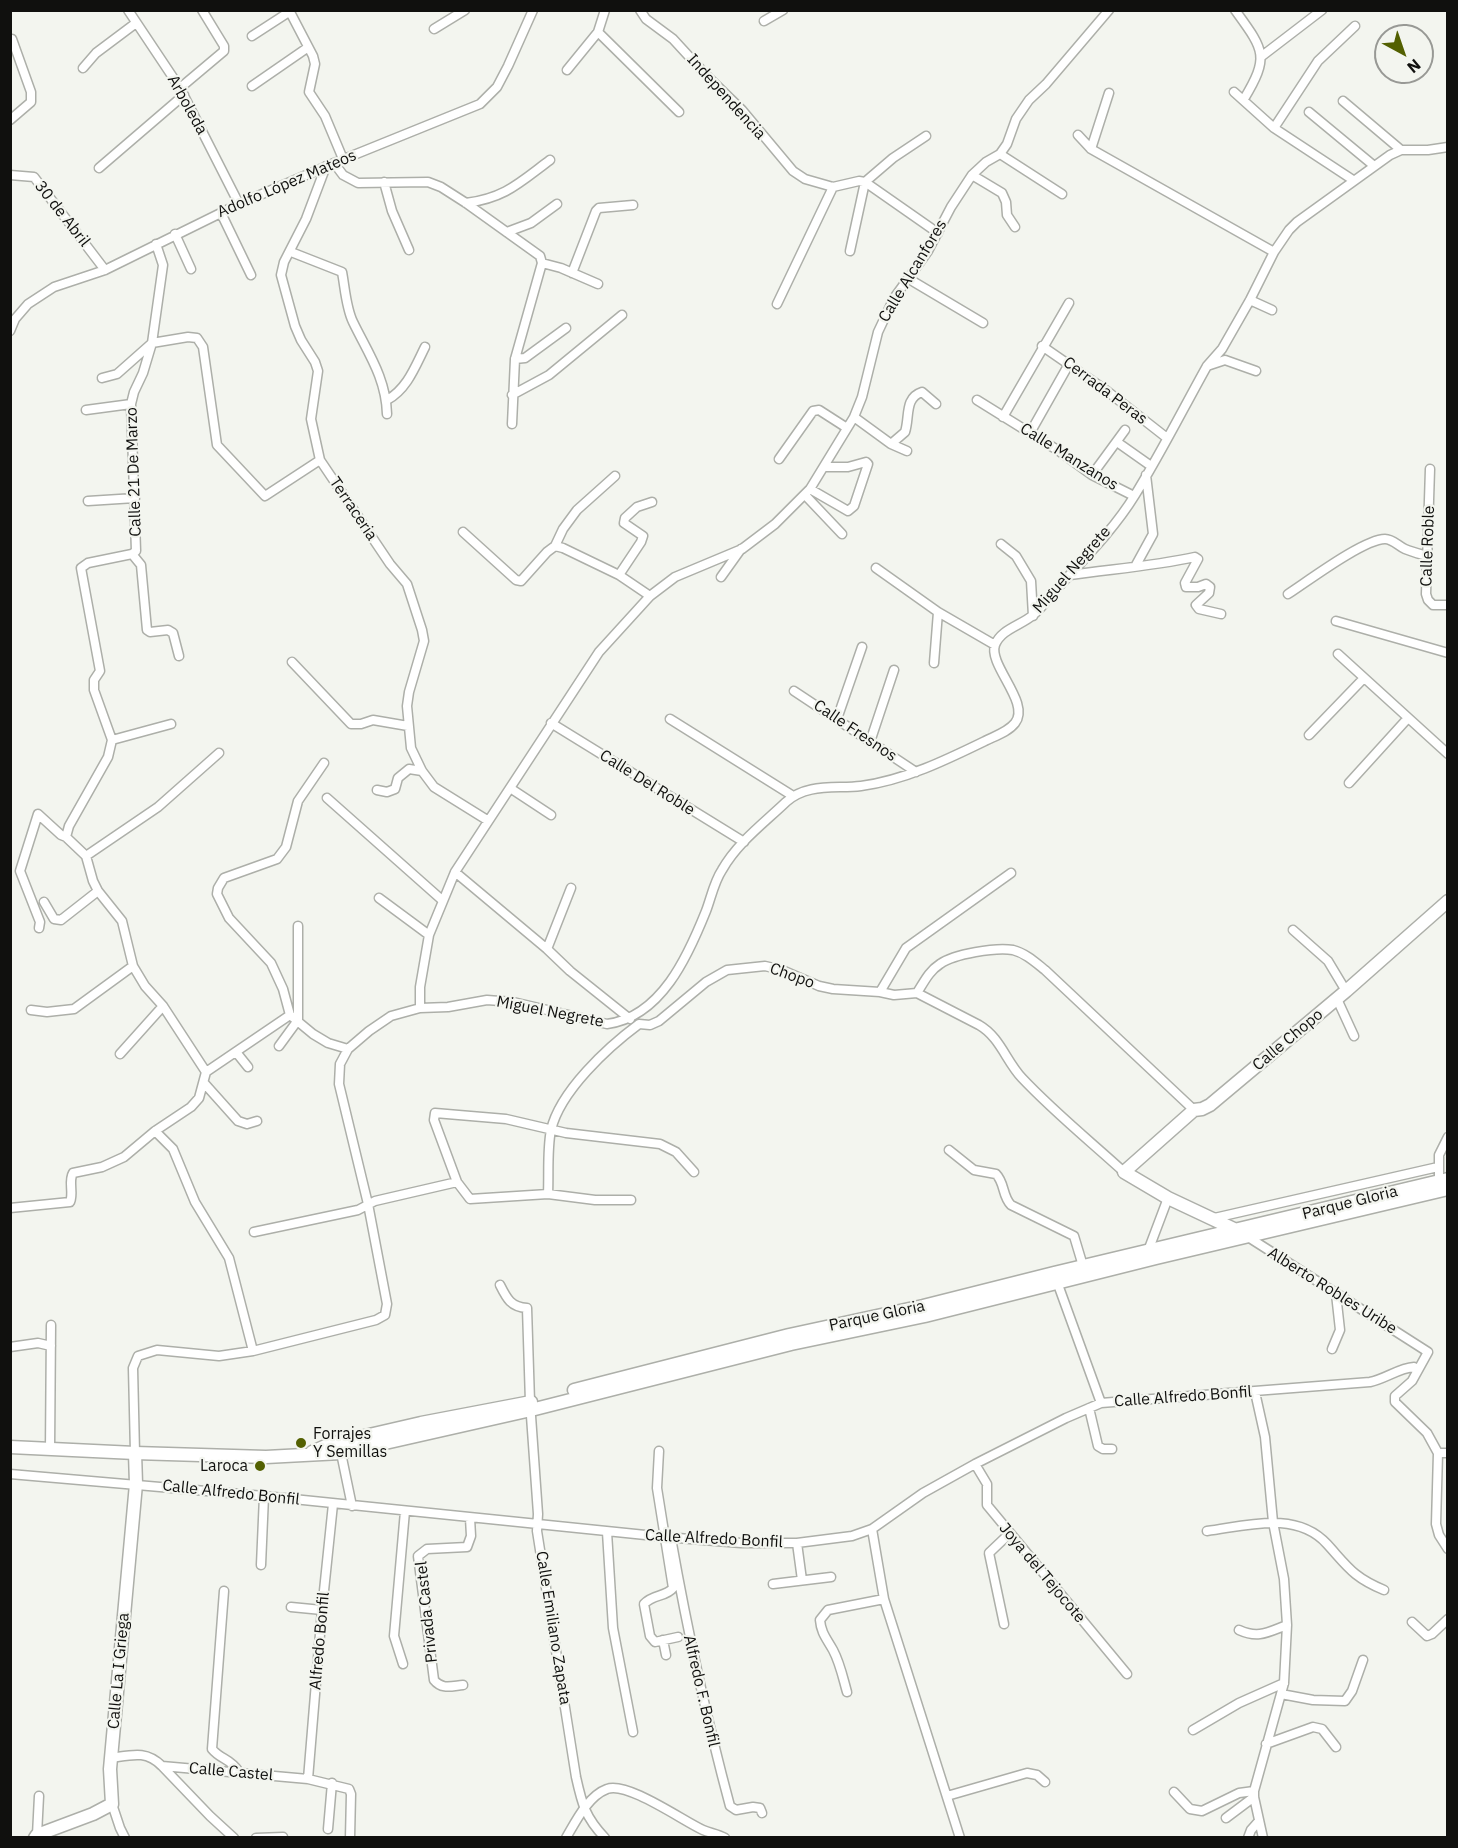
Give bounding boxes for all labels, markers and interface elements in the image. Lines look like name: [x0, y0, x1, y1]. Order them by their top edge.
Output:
north arrow: [1374, 24, 1434, 84]
street label: Independencia: [683, 50, 769, 144]
text: N: [1403, 55, 1425, 78]
street label: Arboleda: [163, 72, 211, 138]
street label: Adolfo López Mateos: [215, 146, 359, 222]
street label: 30 de Abril: [30, 177, 94, 251]
street label: Calle Alcanfores: [875, 216, 951, 326]
street label: Cerrada Peras: [1059, 353, 1151, 429]
street label: Calle 21 De Marzo: [122, 407, 146, 537]
street label: Calle Manzanos: [1016, 419, 1122, 495]
street label: Terraceria: [325, 474, 381, 544]
street label: Calle Roble: [1417, 505, 1439, 587]
street label: Miguel Negrete: [1029, 523, 1115, 617]
street label: Calle Fresnos: [810, 696, 900, 766]
street label: Calle Del Roble: [596, 746, 698, 820]
street label: Chopo: [767, 959, 817, 993]
street label: Miguel Negrete: [495, 992, 605, 1032]
street label: Calle Chopo: [1249, 1005, 1327, 1075]
street label: Parque Gloria: [1300, 1182, 1400, 1224]
street label: Alberto Robles Uribe: [1264, 1243, 1400, 1339]
street label: Parque Gloria: [827, 1296, 927, 1336]
street label: Calle Alfredo Bonfil: [1114, 1383, 1252, 1411]
place label: Forrajes Y Semillas: [313, 1424, 387, 1462]
marker: Forrajes Y Semillas: [294, 1436, 308, 1450]
place label: Laroca: [200, 1456, 248, 1476]
marker: Laroca: [253, 1459, 267, 1473]
street label: Calle Alfredo Bonfil: [161, 1476, 301, 1510]
street label: Joya del Tejocote: [995, 1519, 1089, 1627]
street label: Calle Alfredo Bonfil: [645, 1526, 783, 1552]
street label: Calle Emiliano Zapata: [531, 1550, 575, 1706]
street label: Privada Castel: [412, 1560, 442, 1664]
street label: Alfredo Bonfil: [306, 1591, 334, 1691]
street label: Calle La I Griega: [104, 1612, 134, 1730]
street label: Alfredo F. Bonfil: [679, 1633, 723, 1749]
street label: Calle Castel: [188, 1759, 274, 1785]

